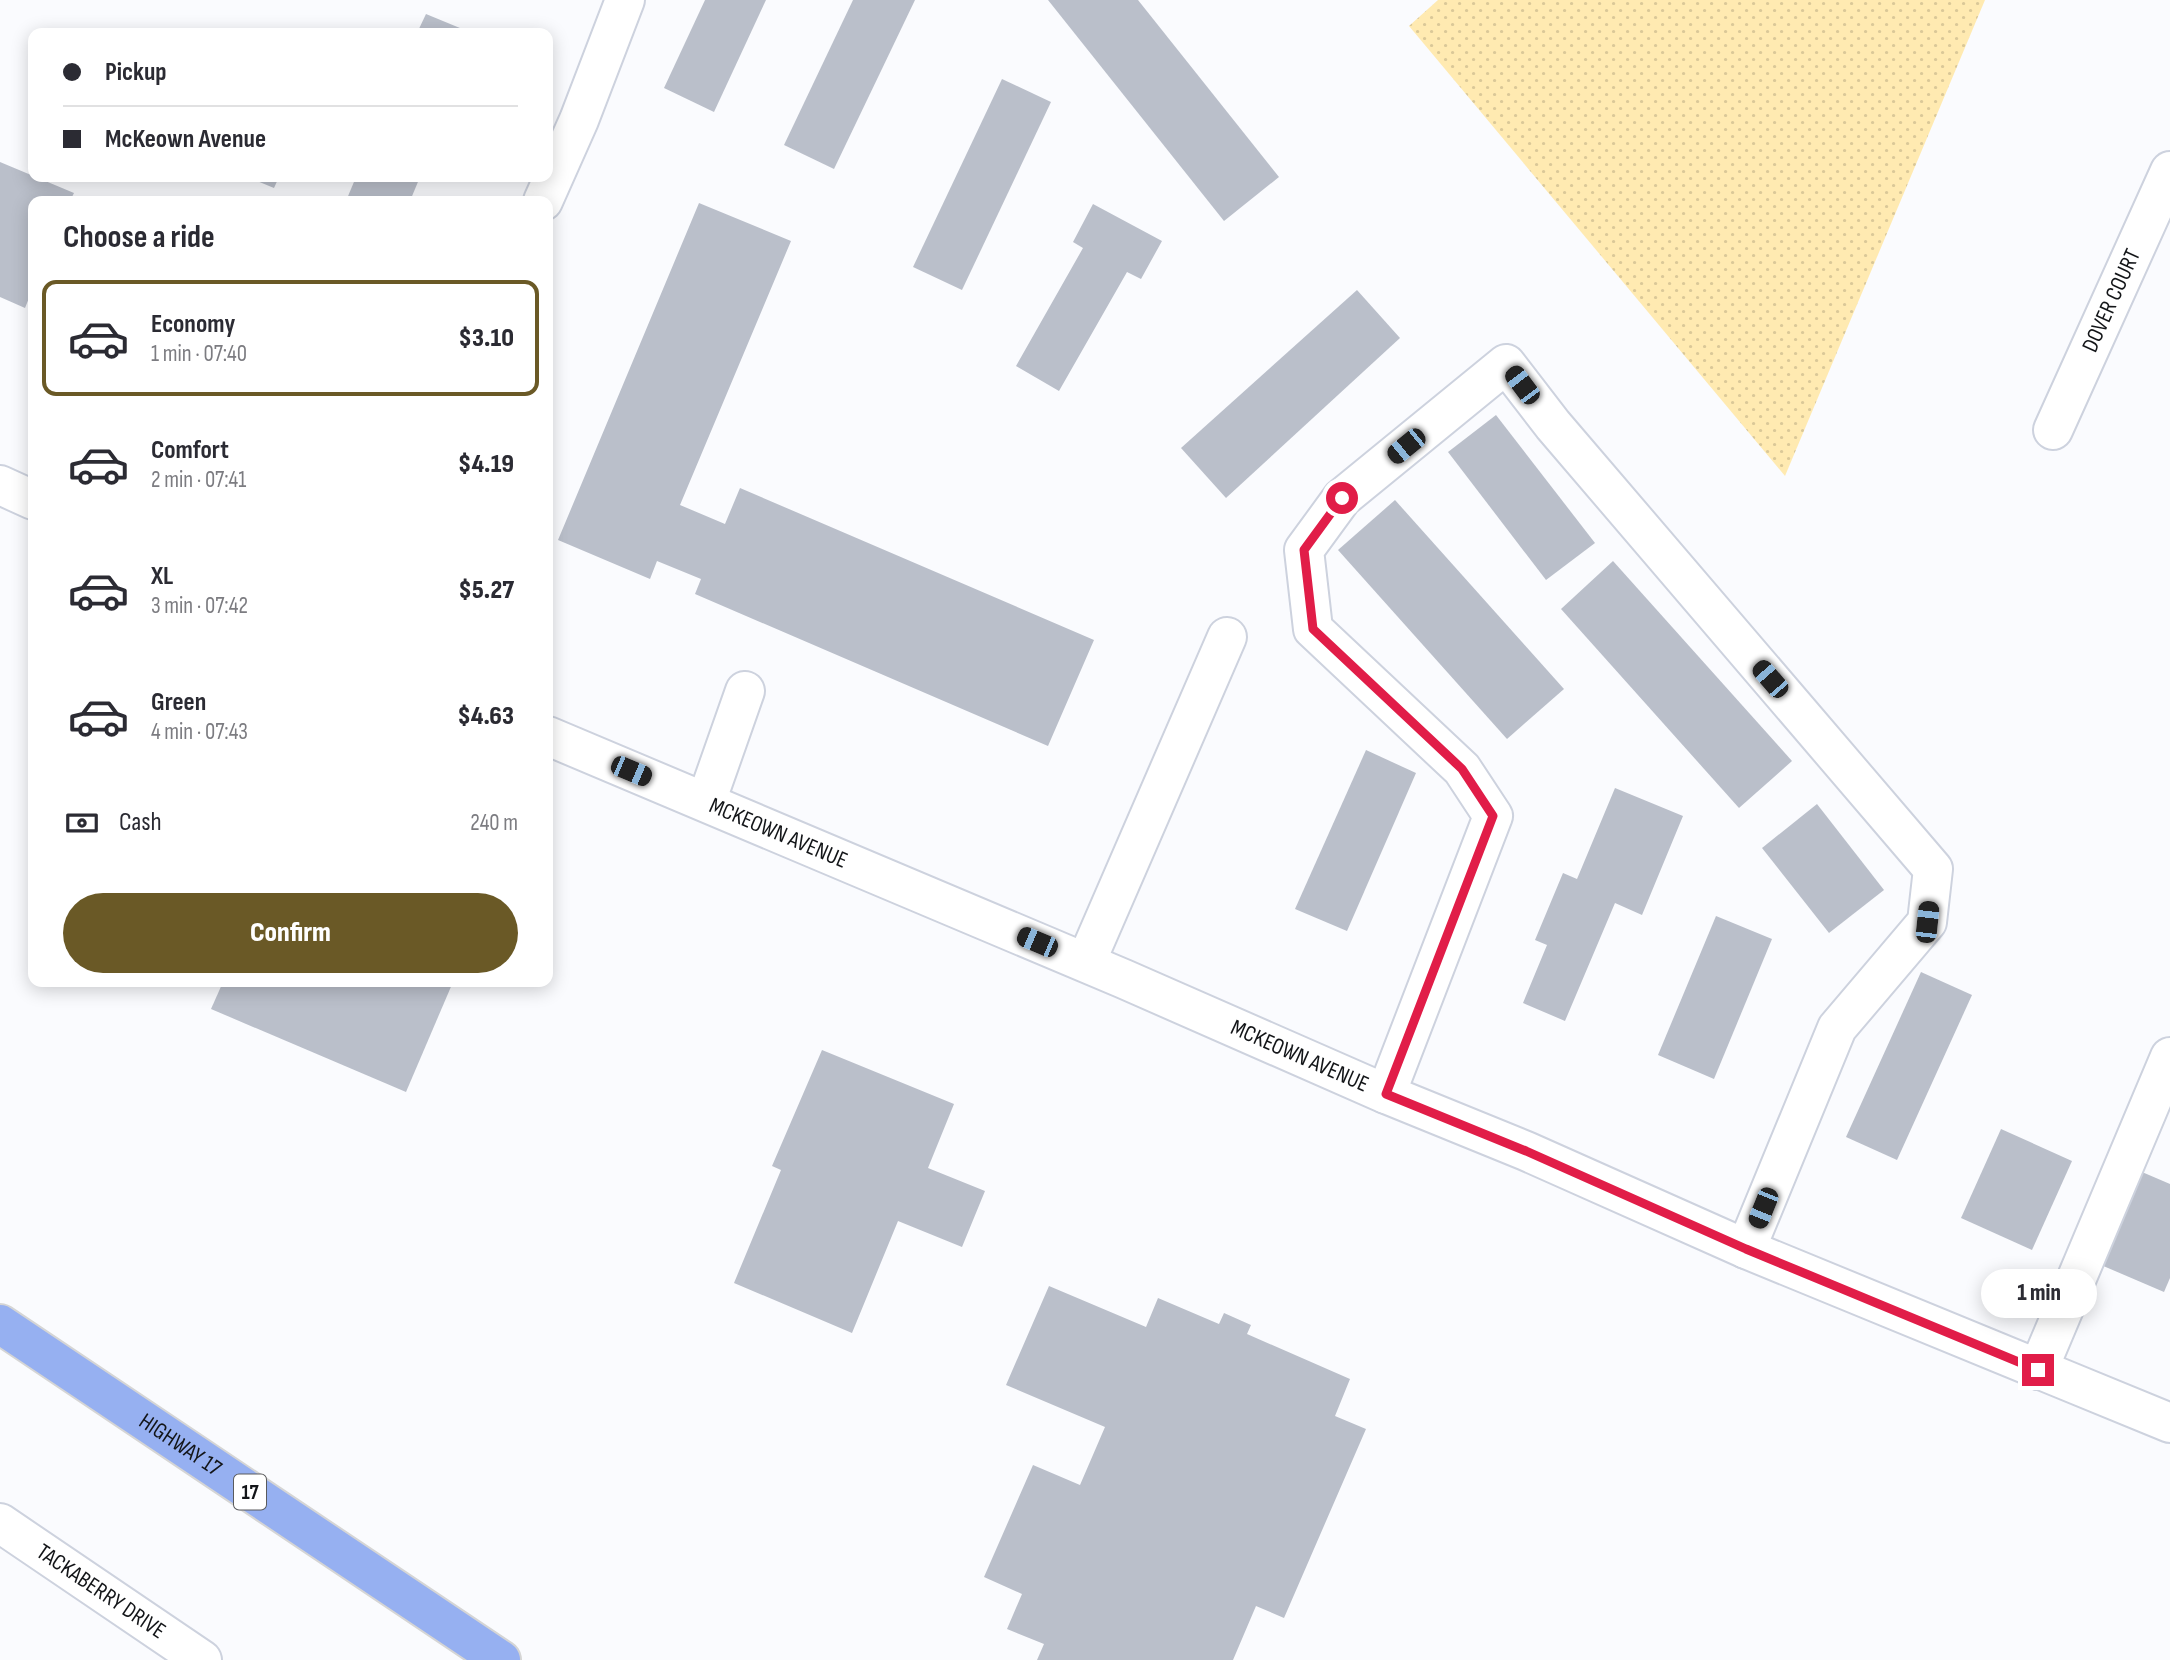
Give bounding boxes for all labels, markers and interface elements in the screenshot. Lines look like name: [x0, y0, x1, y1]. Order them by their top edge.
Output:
text: Pickup: [105, 57, 167, 88]
text: McKeown Avenue: [105, 124, 266, 155]
text: Choose a ride: [63, 218, 215, 257]
street label: DOVER COURT: [2076, 245, 2147, 357]
icon: car: [67, 307, 130, 370]
text: Economy: [151, 309, 235, 340]
text: $3.10: [459, 323, 514, 354]
text: 1 min · 07:40: [151, 340, 247, 368]
car: [1501, 362, 1544, 408]
car: [1384, 425, 1429, 467]
icon: car: [67, 433, 130, 496]
text: Comfort: [151, 435, 229, 466]
text: $4.19: [458, 449, 514, 480]
text: 2 min · 07:41: [151, 466, 246, 494]
route start: [1326, 482, 1358, 514]
icon: car: [67, 559, 130, 622]
text: XL: [151, 561, 173, 592]
text: $5.27: [459, 575, 514, 606]
text: 3 min · 07:42: [151, 592, 248, 620]
car: [1749, 656, 1792, 702]
icon: car: [67, 685, 130, 748]
text: Green: [151, 687, 206, 718]
text: $4.63: [457, 701, 514, 732]
text: 4 min · 07:43: [151, 718, 248, 746]
car: [608, 753, 655, 789]
street label: MCKEOWN AVENUE: [705, 792, 852, 875]
icon: cash: [63, 804, 101, 842]
text: Cash: [119, 807, 162, 838]
text: 240 m: [470, 809, 518, 837]
button: Confirm: [63, 893, 518, 973]
car: [1915, 900, 1940, 944]
car: [1014, 924, 1061, 960]
street label: MCKEOWN AVENUE: [1226, 1014, 1373, 1099]
car: [1746, 1185, 1781, 1231]
callout: 1 min: [1980, 1268, 2096, 1318]
text: 1 min: [2017, 1279, 2061, 1307]
route end: [2022, 1354, 2054, 1386]
street label: HIGHWAY 17: [134, 1407, 227, 1482]
road number: 17: [234, 1474, 266, 1510]
street label: TACKABERRY DRIVE: [31, 1538, 171, 1645]

